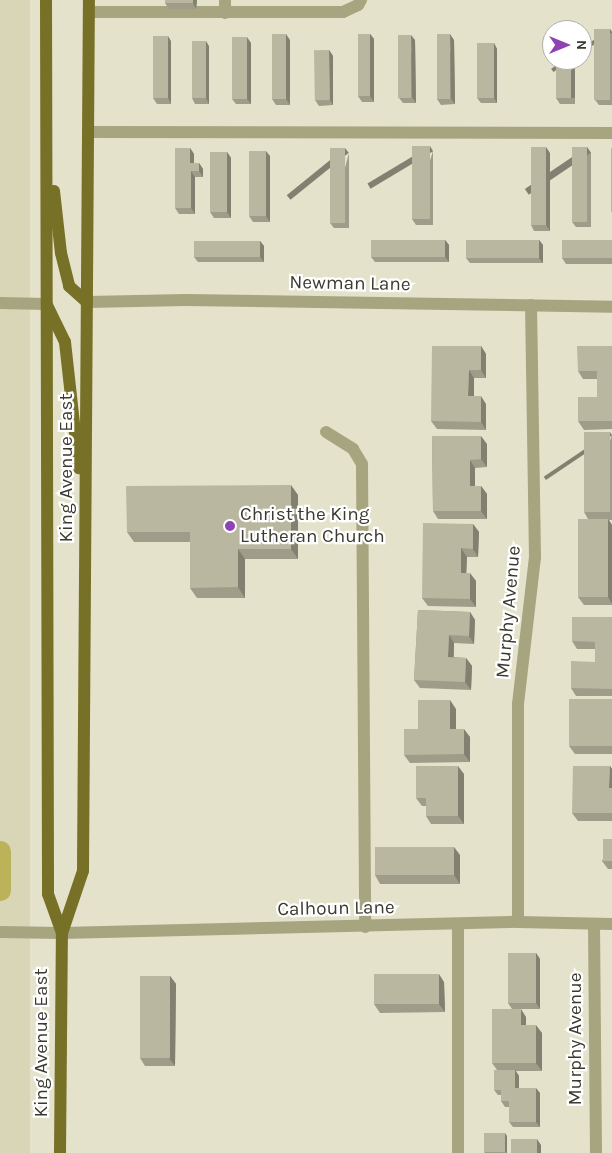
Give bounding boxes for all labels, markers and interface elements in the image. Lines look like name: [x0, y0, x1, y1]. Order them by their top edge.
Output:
north arrow: [542, 20, 592, 70]
text: N: [573, 40, 590, 50]
street label: Newman Lane: [289, 272, 411, 296]
street label: King Avenue East: [56, 393, 78, 543]
place label: Christ the King Lutheran Church: [240, 504, 385, 548]
marker: Christ the King Lutheran Church: [224, 520, 236, 532]
street label: Murphy Avenue: [492, 545, 526, 679]
street label: Calhoun Lane: [277, 897, 395, 921]
street label: King Avenue East: [31, 968, 53, 1118]
street label: Murphy Avenue: [565, 973, 587, 1105]

